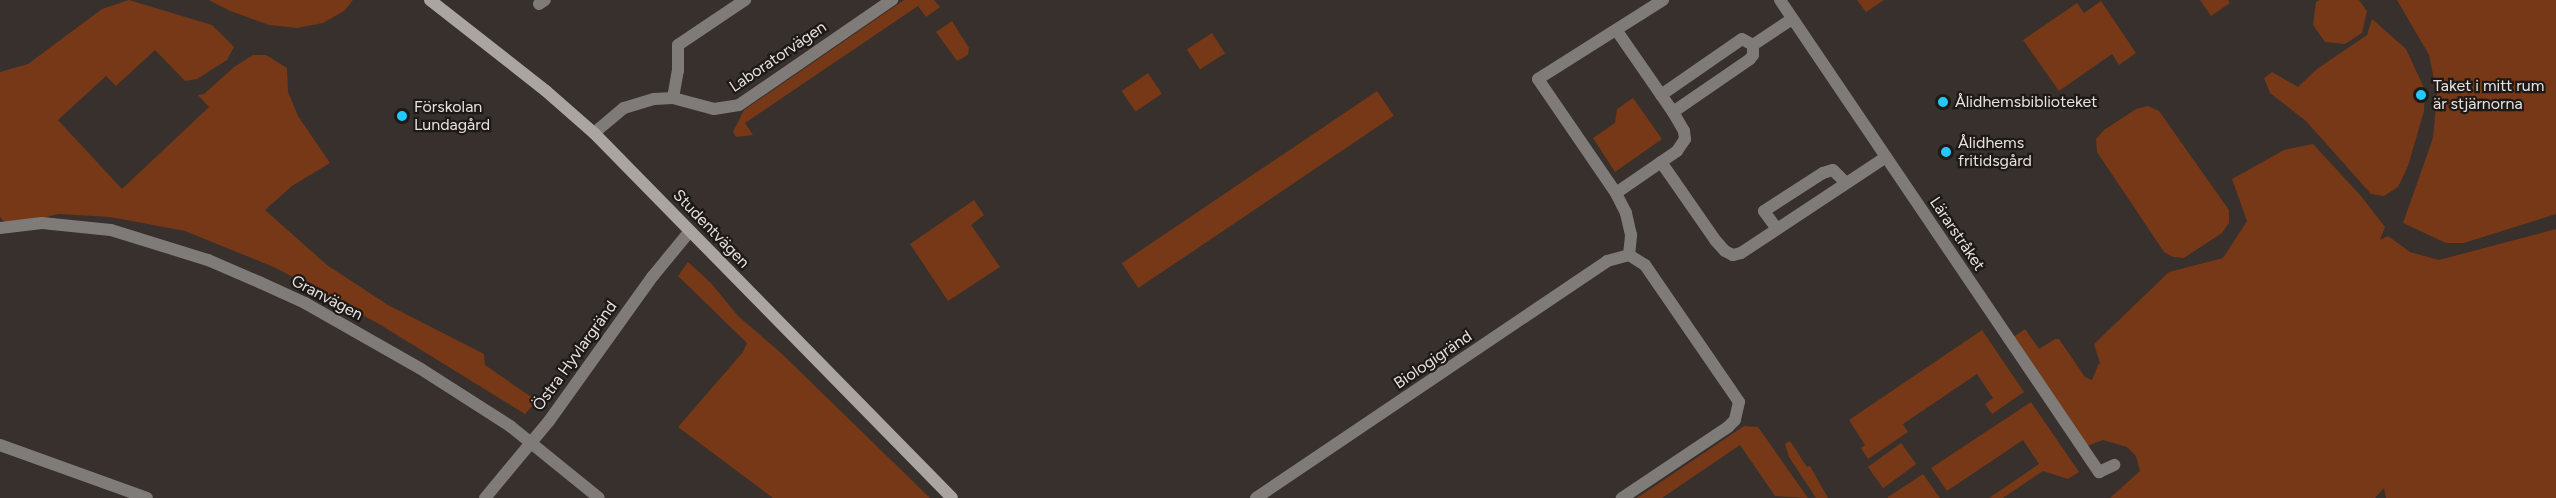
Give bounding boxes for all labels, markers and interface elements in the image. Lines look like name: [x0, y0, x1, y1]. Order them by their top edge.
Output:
street label: Laboratorvägen: [726, 17, 830, 97]
place label: Taket i mitt rum är stjärnorna: [2433, 76, 2544, 114]
marker: Taket i mitt rum är stjärnorna: [2414, 88, 2428, 102]
place label: Ålidhemsbiblioteket: [1955, 92, 2097, 112]
marker: Ålidhemsbiblioteket: [1936, 95, 1950, 109]
place label: Förskolan Lundagård: [414, 97, 490, 135]
marker: Förskolan Lundagård: [395, 109, 409, 123]
place label: Ålidhems fritidsgård: [1958, 133, 2032, 171]
marker: Ålidhems fritidsgård: [1939, 145, 1953, 159]
street label: Studentvägen: [669, 186, 753, 272]
street label: Lärarstråket: [1925, 193, 1989, 275]
street label: Granvägen: [288, 271, 366, 325]
street label: Östra Hyvlargränd: [529, 298, 621, 414]
street label: Biologigränd: [1390, 327, 1476, 393]

